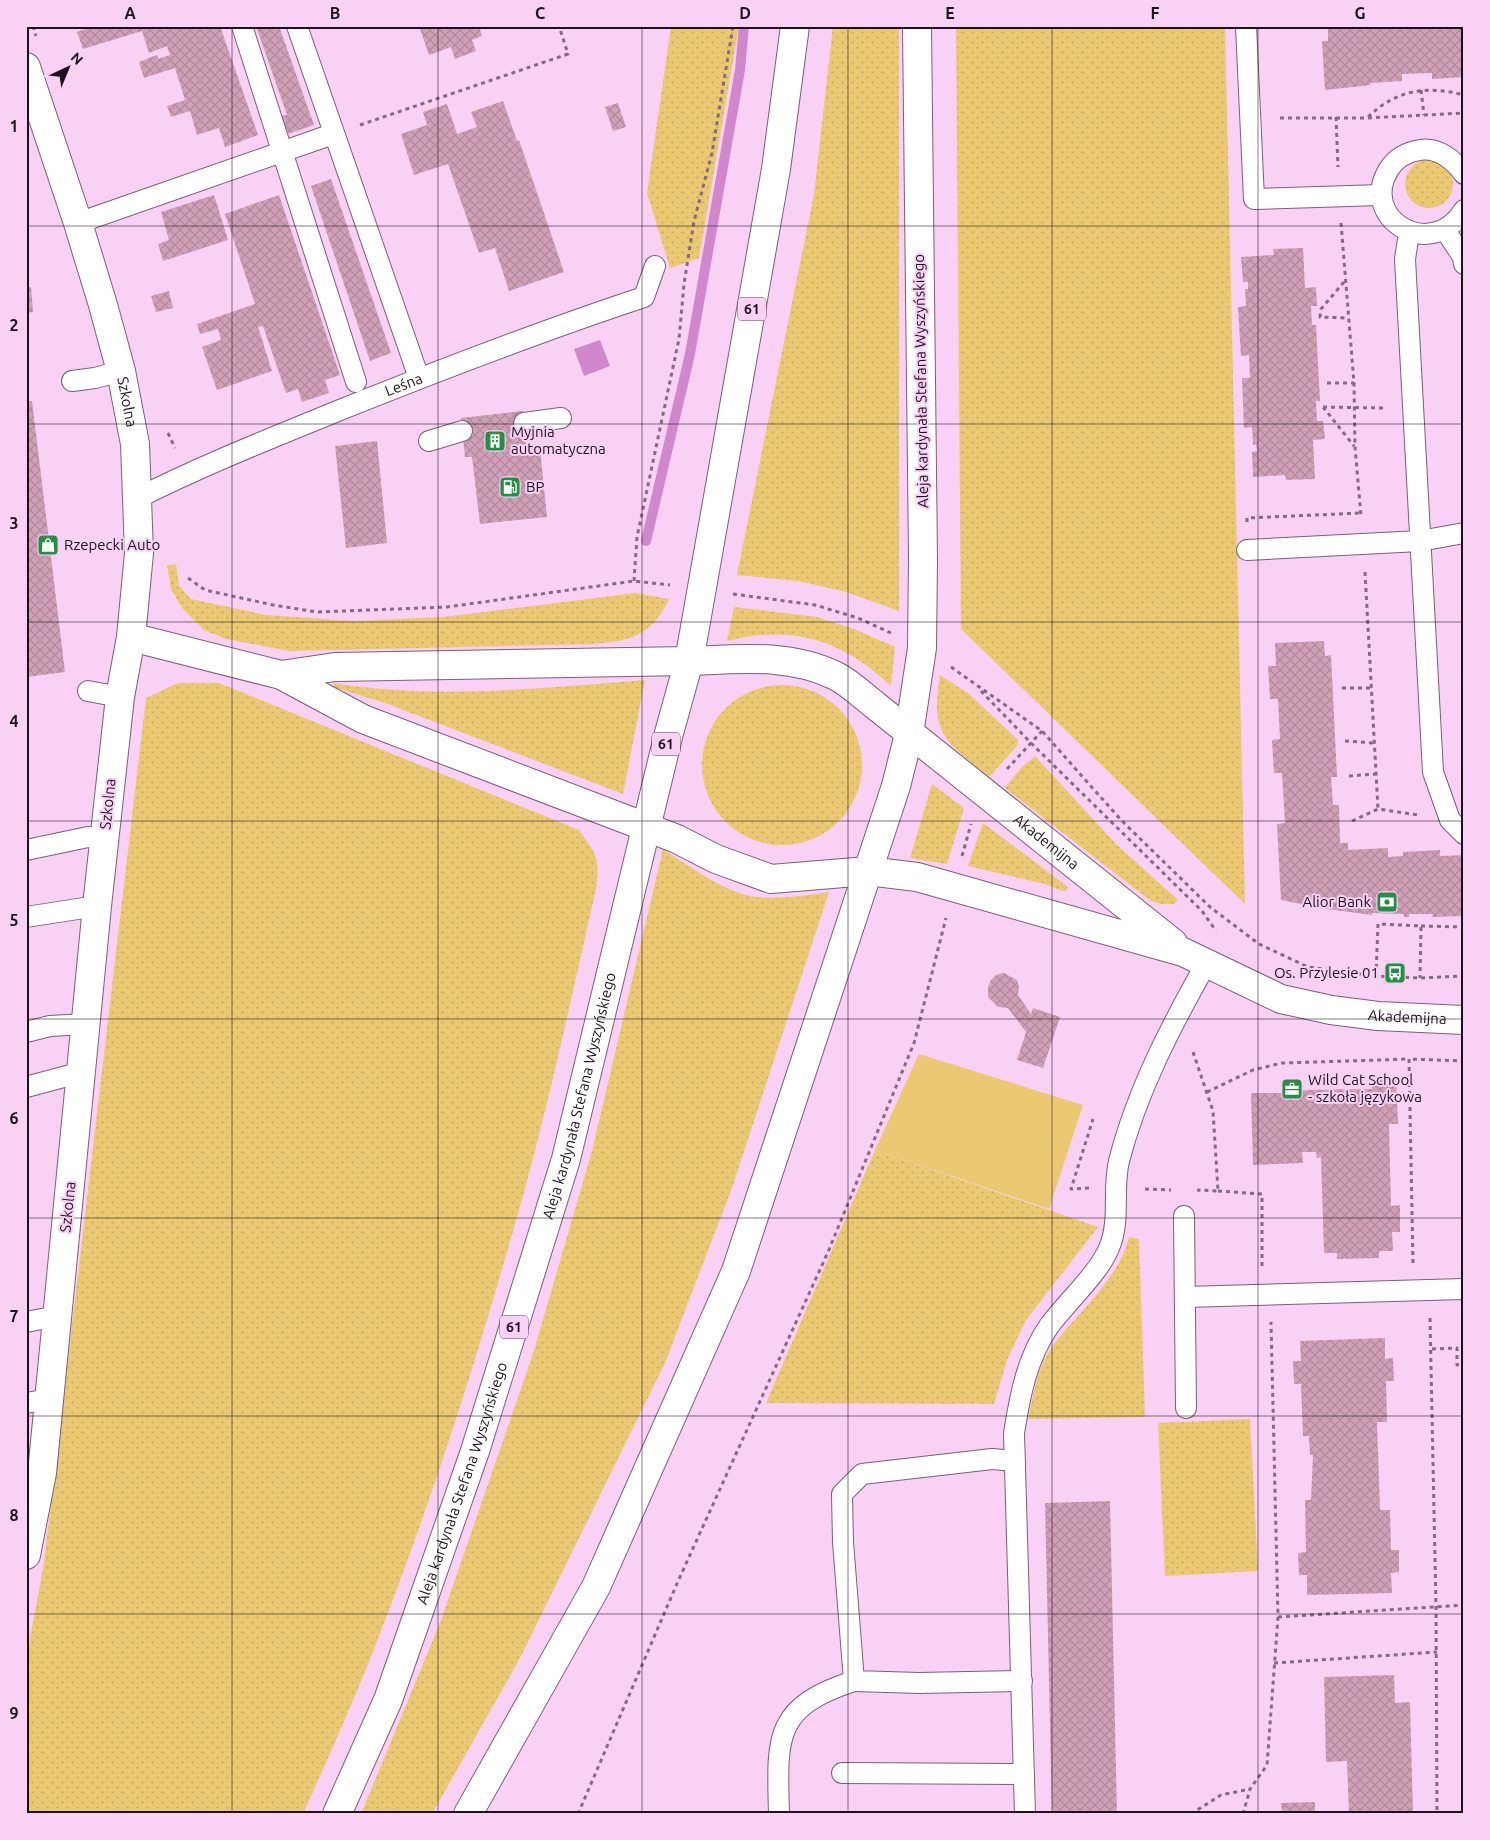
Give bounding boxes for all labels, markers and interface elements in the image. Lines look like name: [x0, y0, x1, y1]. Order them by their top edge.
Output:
text: A: [124, 4, 136, 22]
text: B: [330, 4, 340, 22]
text: C: [535, 4, 545, 22]
text: D: [739, 4, 751, 22]
text: E: [945, 4, 955, 22]
text: F: [1151, 4, 1160, 22]
text: G: [1354, 4, 1366, 22]
north arrow: [42, 42, 92, 92]
text: N: [68, 49, 86, 68]
text: 1: [9, 117, 19, 135]
street label: Aleja kardynała Stefana Wyszyńskiego: [910, 254, 931, 508]
road number: 61: [738, 298, 766, 320]
text: 2: [9, 316, 19, 334]
street label: Leśna: [382, 369, 425, 399]
street label: Szkolna: [114, 375, 141, 428]
place label: Myjnia automatyczna: [511, 423, 606, 457]
building icon: Myjnia automatyczna: [483, 429, 507, 453]
fuel station icon: BP: [498, 475, 522, 499]
place label: BP: [526, 478, 545, 495]
text: 3: [9, 514, 19, 532]
shop icon: Rzepecki Auto: [36, 533, 60, 557]
place label: Rzepecki Auto: [64, 536, 160, 553]
text: 4: [9, 712, 19, 730]
road number: 61: [652, 732, 680, 756]
street label: Szkolna: [96, 778, 119, 830]
street label: Akademijna: [1010, 810, 1083, 873]
bank icon: Alior Bank: [1375, 890, 1399, 914]
place label: Alior Bank: [1302, 893, 1371, 910]
text: 5: [9, 911, 19, 929]
bus stop icon: Os. Przylesie 01: [1383, 961, 1407, 985]
place label: Os. Przylesie 01: [1274, 964, 1379, 981]
street label: Aleja kardynała Stefana Wyszyńskiego: [539, 971, 619, 1221]
street label: Akademijna: [1367, 1006, 1447, 1027]
place label: Wild Cat School - szkoła językowa: [1308, 1071, 1422, 1105]
office icon: Wild Cat School - szkoła językowa: [1280, 1077, 1304, 1101]
text: 6: [9, 1109, 19, 1127]
street label: Szkolna: [56, 1181, 79, 1233]
text: 7: [9, 1307, 19, 1325]
road number: 61: [500, 1315, 528, 1338]
street label: Aleja kardynała Stefana Wyszyńskiego: [413, 1360, 510, 1606]
text: 8: [9, 1506, 19, 1524]
text: 9: [9, 1704, 19, 1722]

